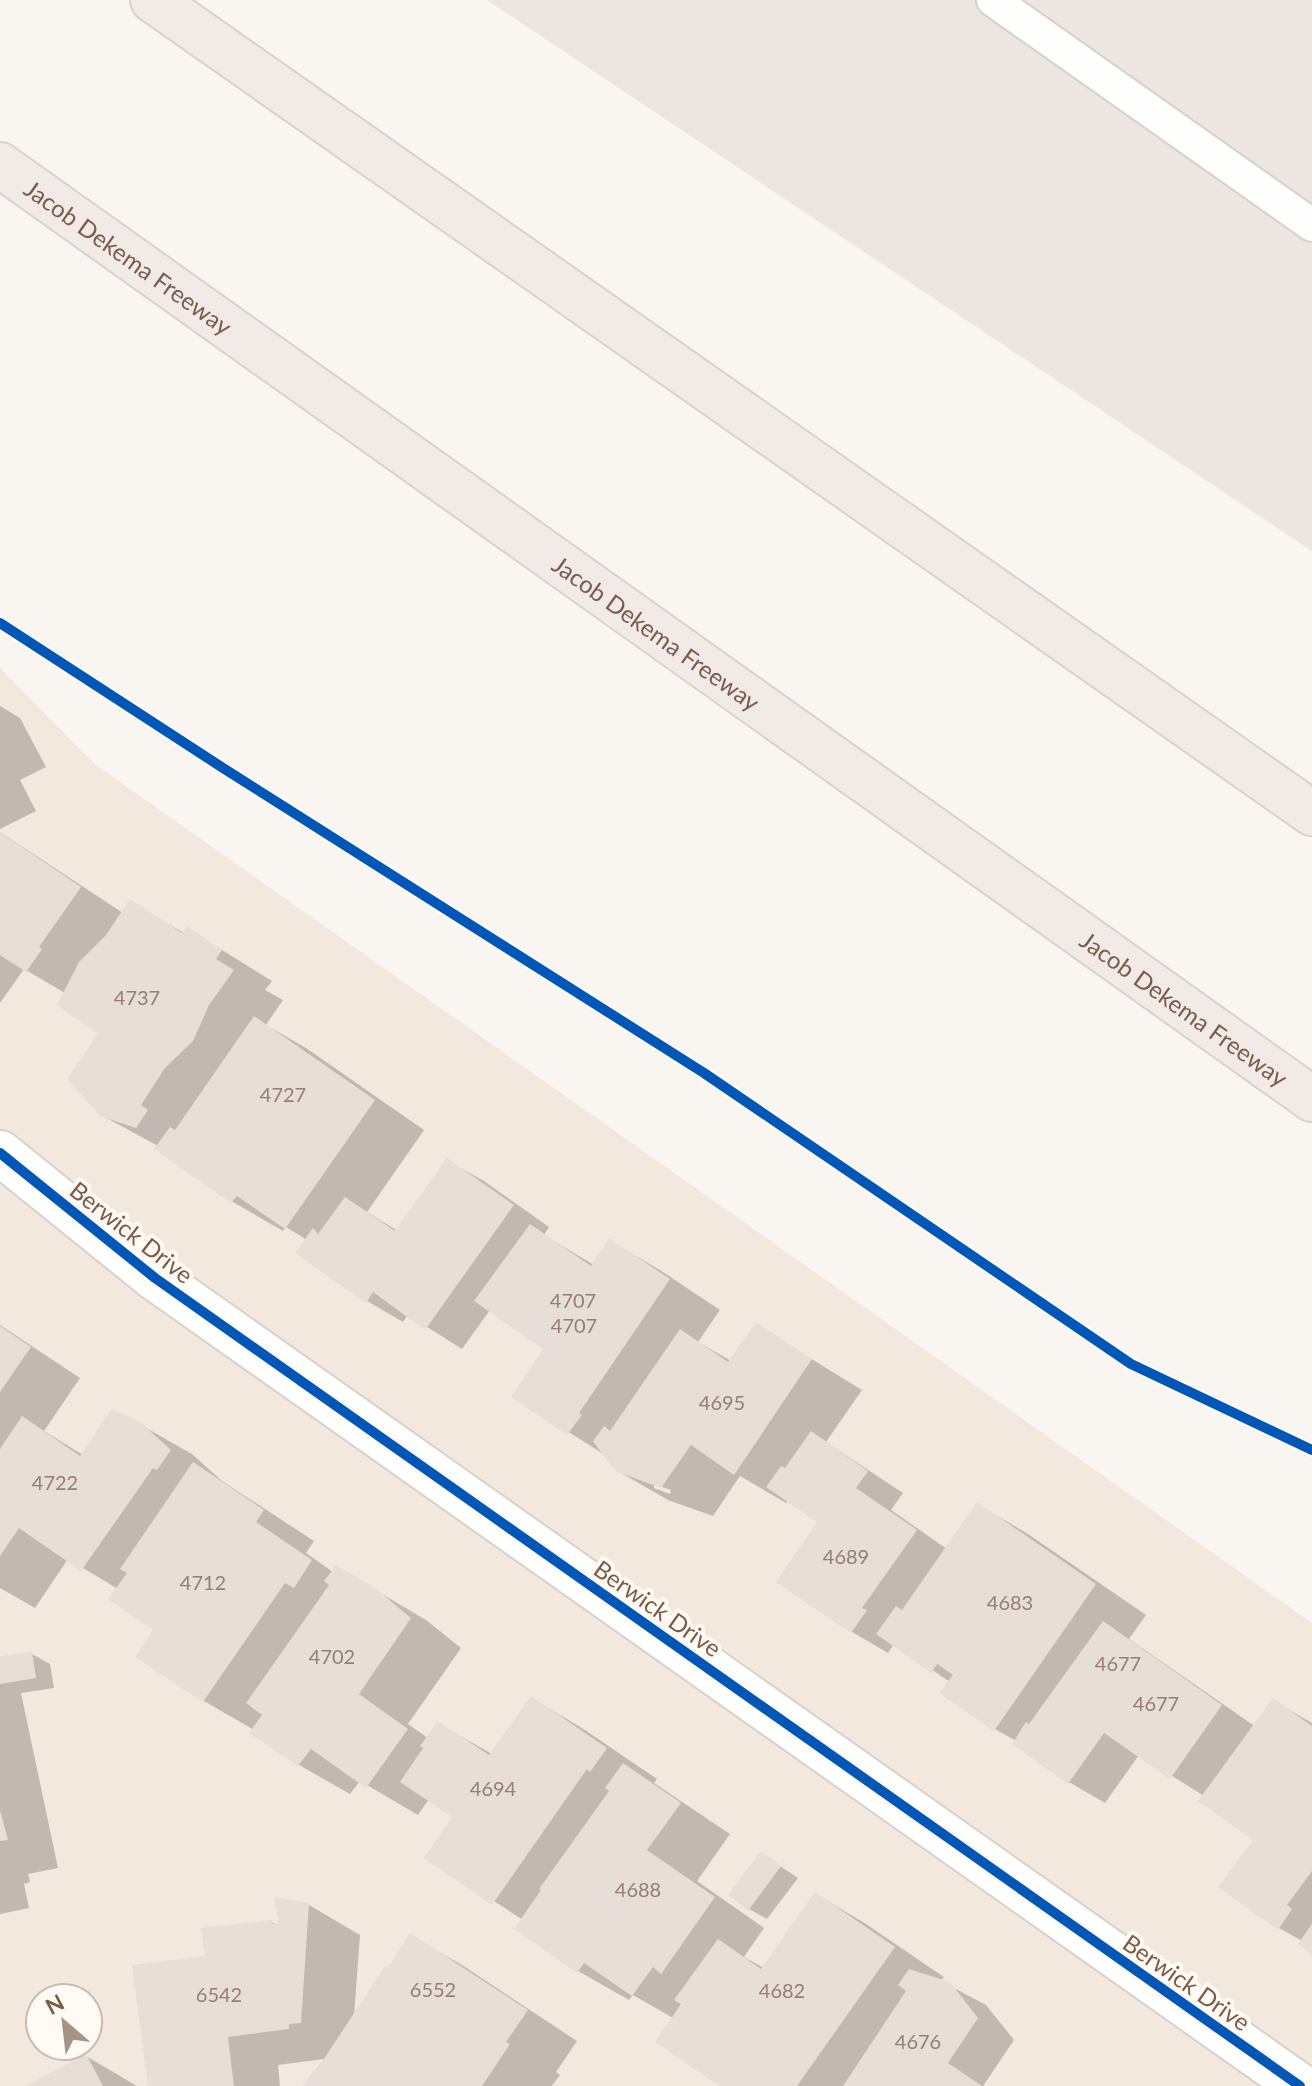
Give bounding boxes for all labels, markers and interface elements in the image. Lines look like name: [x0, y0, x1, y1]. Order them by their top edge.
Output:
street label: Jacob Dekema Freeway: [19, 173, 239, 341]
street label: Jacob Dekema Freeway: [547, 549, 766, 716]
street label: Jacob Dekema Freeway: [1075, 925, 1294, 1092]
house number: 4737: [114, 985, 160, 1009]
house number: 4727: [260, 1082, 306, 1106]
street label: Berwick Drive: [65, 1175, 199, 1289]
house number: 4707: [550, 1288, 596, 1312]
house number: 4707: [551, 1313, 597, 1337]
house number: 4695: [699, 1390, 745, 1414]
house number: 4722: [32, 1470, 78, 1494]
house number: 4689: [823, 1544, 869, 1568]
street label: Berwick Drive: [589, 1554, 727, 1662]
house number: 4712: [180, 1570, 226, 1594]
house number: 4683: [987, 1590, 1033, 1614]
house number: 4702: [309, 1644, 355, 1668]
house number: 4677: [1095, 1651, 1141, 1675]
house number: 4677: [1133, 1691, 1179, 1715]
house number: 4694: [470, 1776, 517, 1800]
house number: 4688: [615, 1877, 661, 1901]
street label: Berwick Drive: [1118, 1928, 1256, 2036]
house number: 6552: [410, 1977, 456, 2001]
house number: 4682: [759, 1978, 805, 2002]
north arrow: [24, 1982, 104, 2062]
house number: 6542: [196, 1982, 242, 2006]
text: N: [41, 1988, 68, 2020]
house number: 4676: [895, 2029, 941, 2053]

